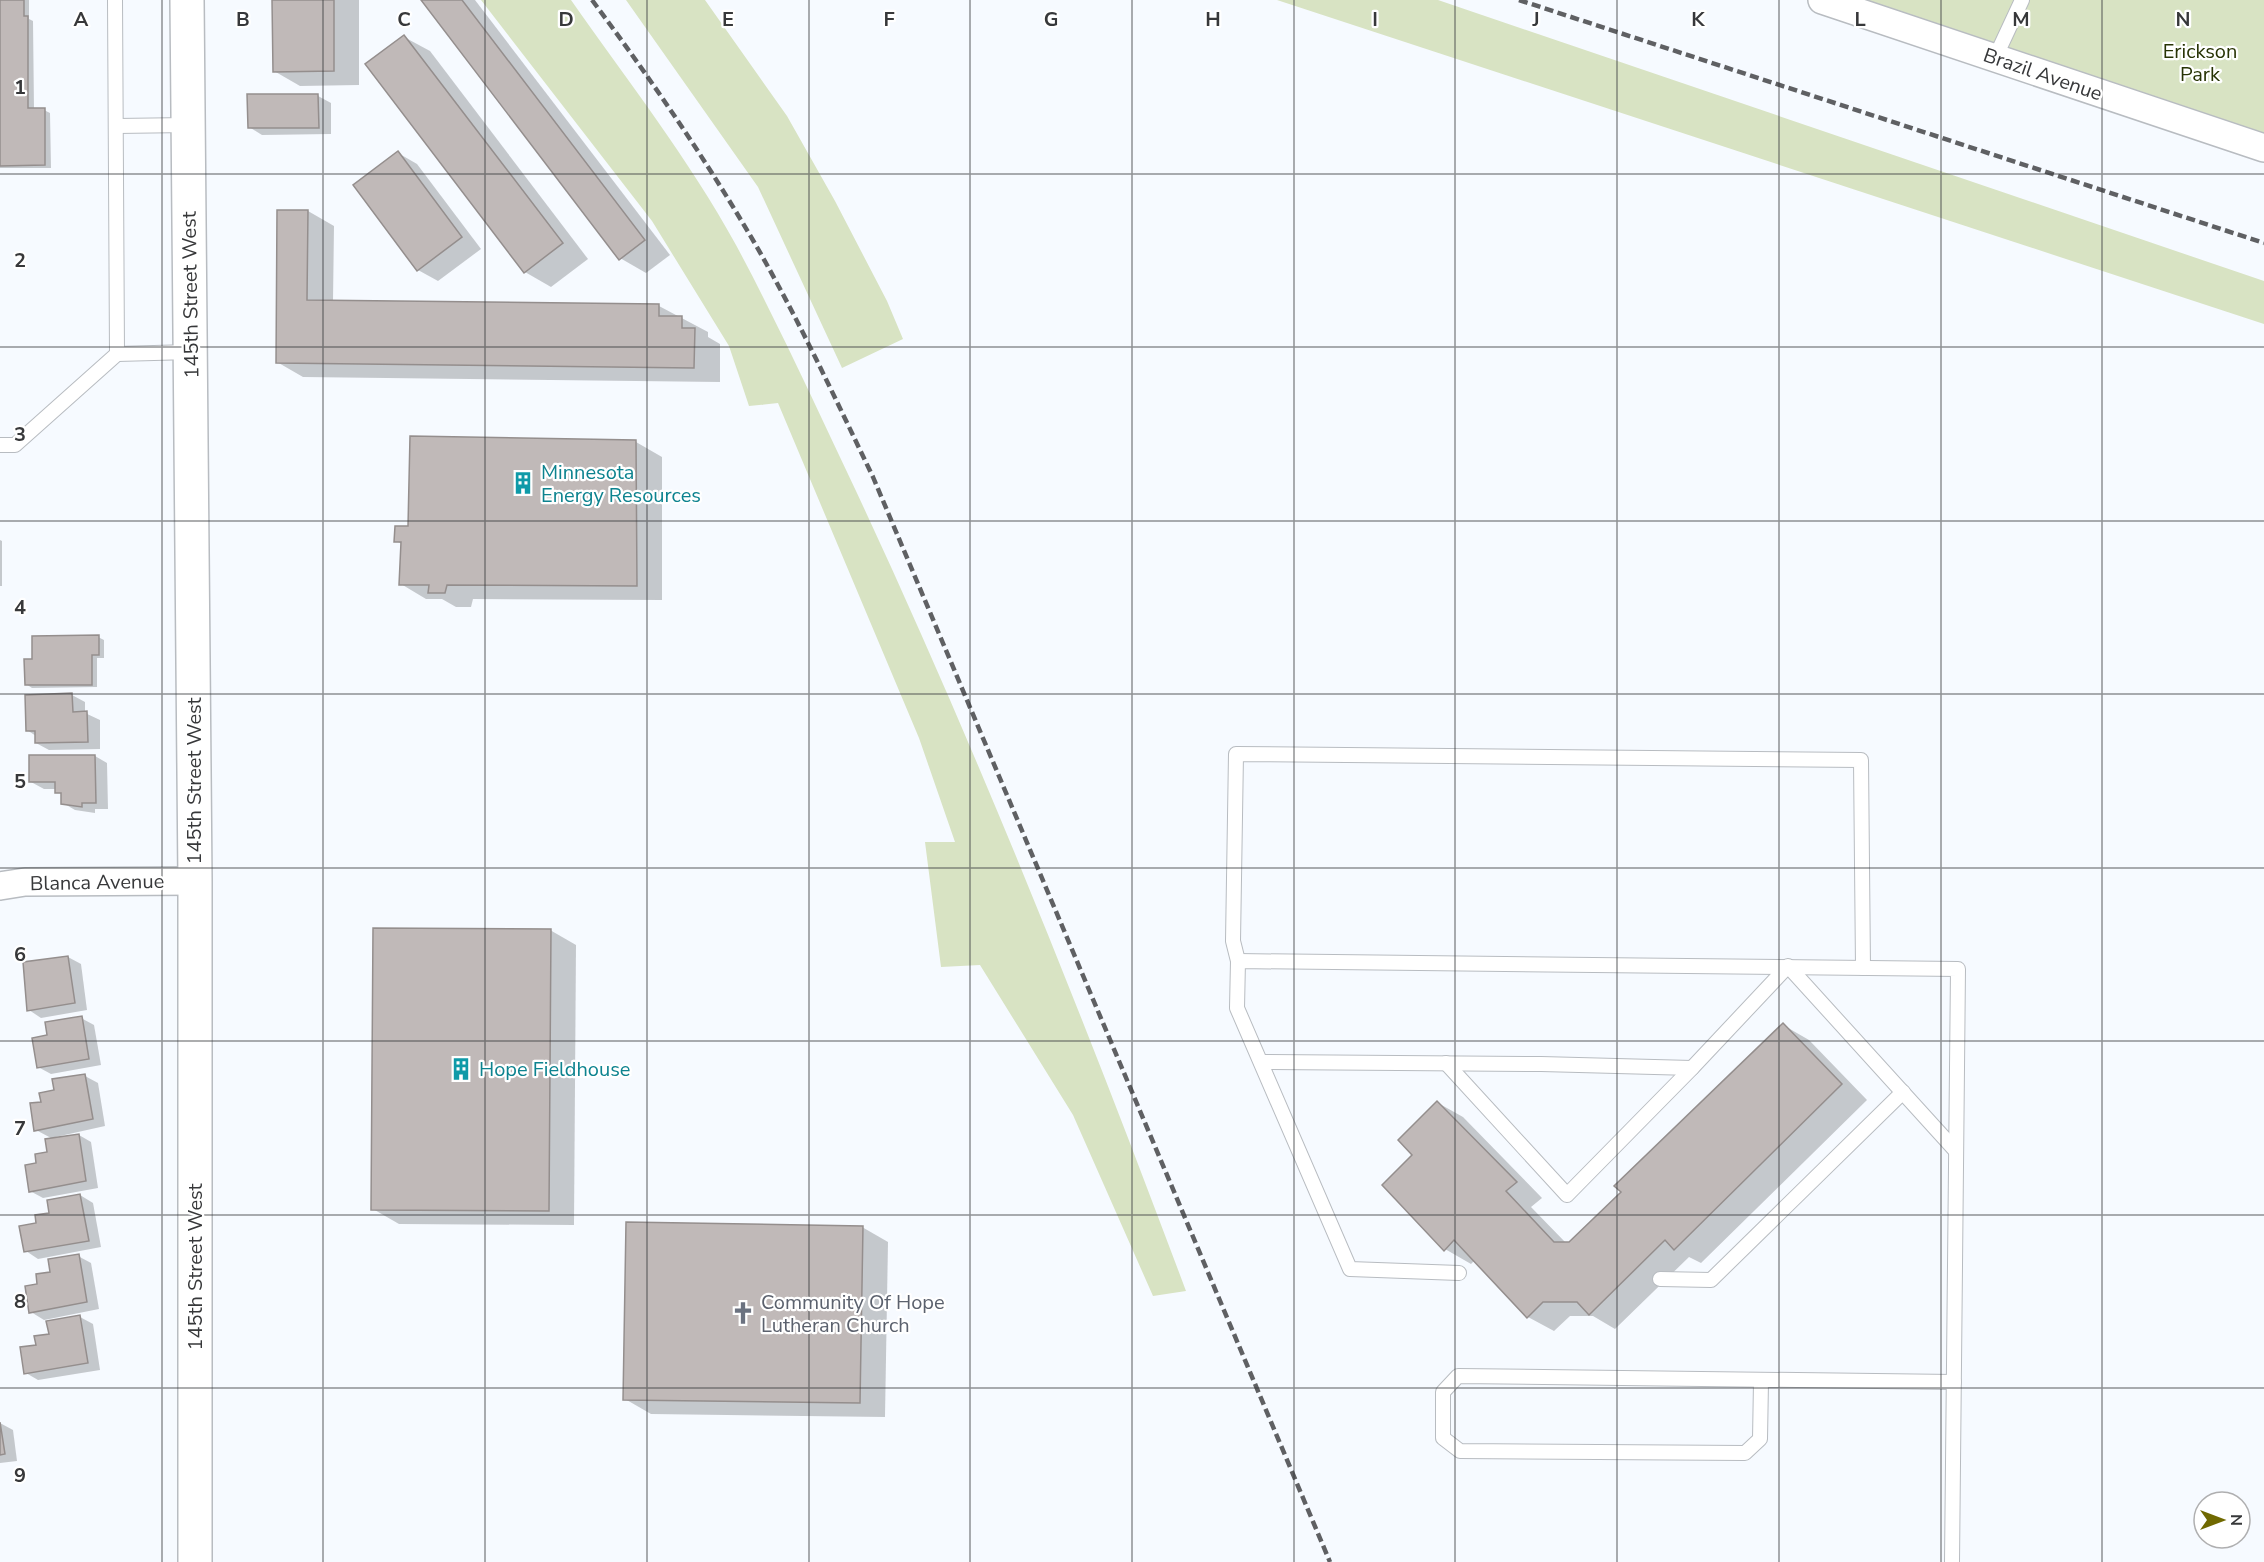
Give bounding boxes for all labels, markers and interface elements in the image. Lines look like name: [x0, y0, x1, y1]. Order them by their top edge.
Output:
text: A: [74, 6, 89, 33]
text: B: [236, 6, 250, 33]
text: C: [397, 6, 411, 33]
text: D: [558, 6, 574, 33]
text: E: [722, 6, 734, 33]
text: F: [883, 6, 895, 33]
text: G: [1044, 6, 1058, 33]
text: H: [1205, 6, 1221, 33]
text: I: [1372, 6, 1378, 33]
text: J: [1531, 6, 1540, 33]
text: K: [1691, 6, 1705, 33]
text: L: [1854, 6, 1866, 33]
text: M: [2012, 6, 2030, 33]
text: N: [2176, 6, 2190, 33]
park label: Erickson Park: [2163, 38, 2237, 88]
street label: Brazil Avenue: [1980, 41, 2106, 107]
text: 1: [14, 74, 26, 101]
street label: 145th Street West: [176, 210, 205, 379]
text: 2: [14, 247, 26, 274]
text: 3: [14, 421, 26, 448]
place label: Minnesota Energy Resources: [541, 459, 701, 509]
building icon: Minnesota Energy Resources: [510, 470, 536, 496]
text: 4: [14, 594, 26, 621]
street label: 145th Street West: [181, 696, 208, 865]
text: 5: [14, 768, 26, 795]
street label: Blanca Avenue: [30, 868, 164, 897]
text: 6: [14, 941, 26, 968]
building icon: Hope Fieldhouse: [448, 1056, 474, 1082]
place label: Hope Fieldhouse: [479, 1056, 630, 1083]
text: 7: [14, 1115, 26, 1142]
street label: 145th Street West: [182, 1182, 209, 1351]
text: 8: [14, 1288, 26, 1315]
place label: Community Of Hope Lutheran Church: [761, 1289, 945, 1339]
church icon: Community Of Hope Lutheran Church: [730, 1300, 756, 1326]
text: 9: [14, 1462, 26, 1489]
north arrow: [2192, 1490, 2252, 1550]
text: N: [2225, 1514, 2247, 1526]

